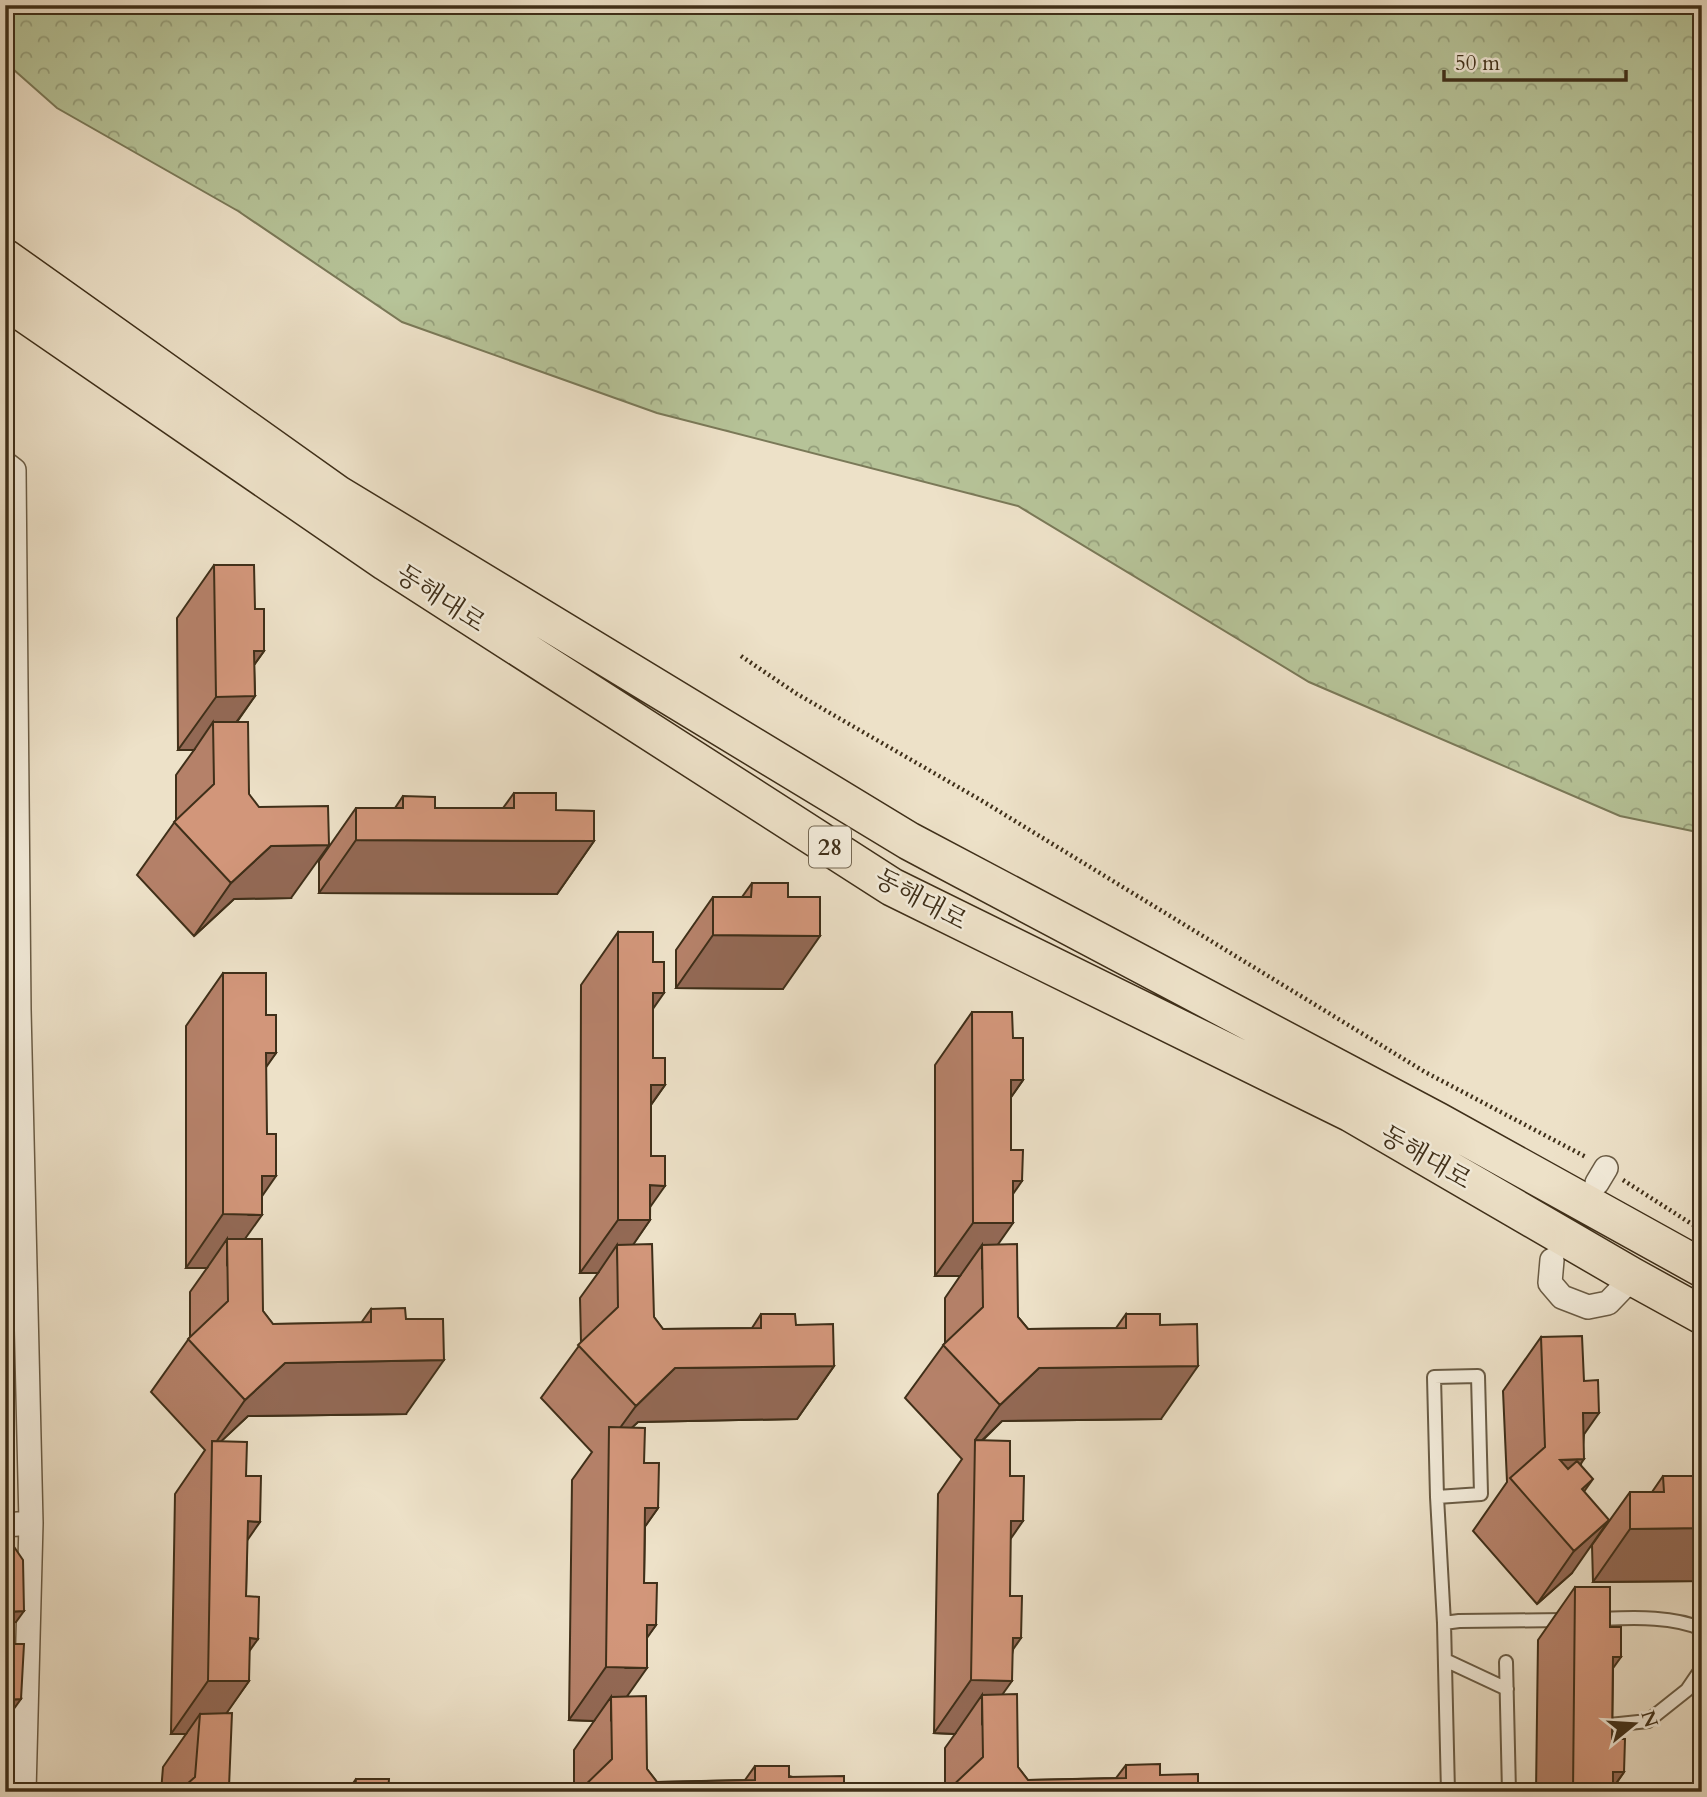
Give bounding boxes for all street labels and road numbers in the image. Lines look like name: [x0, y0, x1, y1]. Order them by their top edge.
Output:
street label: 동해대로: [389, 556, 492, 640]
road number: 28: [809, 826, 851, 868]
street label: 동해대로: [868, 860, 973, 938]
street label: 동해대로: [1373, 1117, 1478, 1198]

